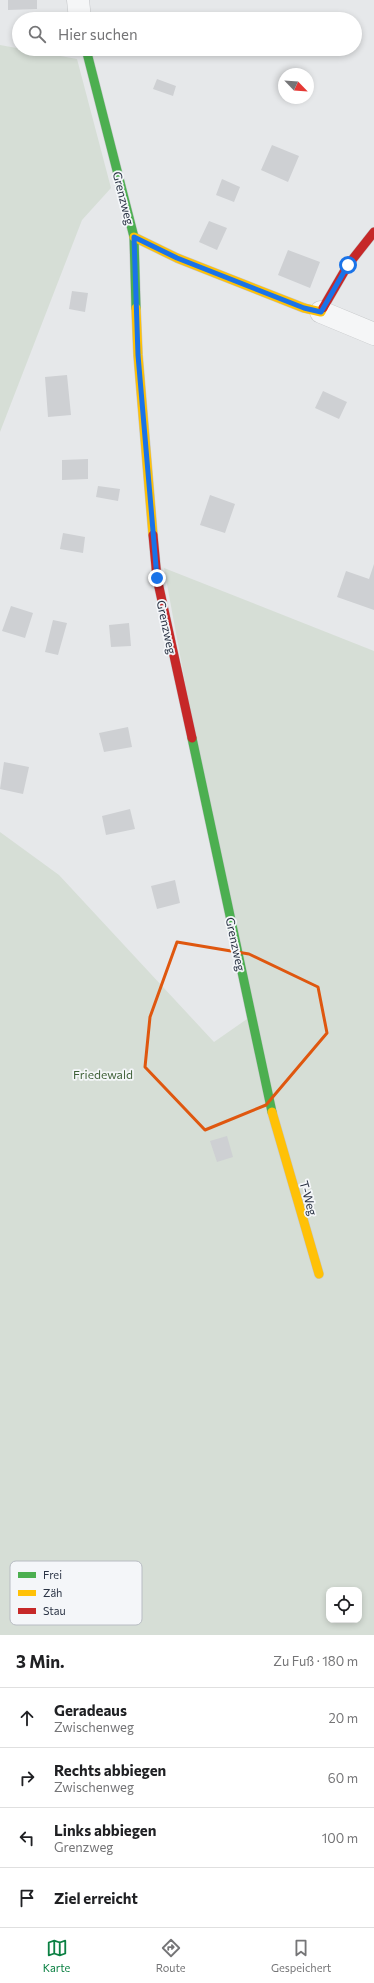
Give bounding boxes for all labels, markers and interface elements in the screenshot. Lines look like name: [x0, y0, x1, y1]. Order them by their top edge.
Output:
search box: [12, 12, 362, 56]
icon: search: [26, 23, 48, 45]
text: Hier suchen: [58, 25, 138, 43]
north arrow: [278, 68, 314, 104]
street label: Grenzweg: [111, 170, 138, 227]
route start: [339, 256, 357, 274]
route end: [148, 569, 166, 587]
street label: Grenzweg: [154, 599, 180, 656]
street label: Grenzweg: [223, 916, 249, 973]
park label: Friedewald: [73, 1067, 133, 1081]
street label: T-Weg: [297, 1179, 321, 1218]
legend: [10, 1561, 142, 1625]
text: Frei: [43, 1568, 62, 1581]
text: Zäh: [43, 1586, 62, 1599]
map controls: [326, 1587, 362, 1623]
button: locate: [326, 1587, 362, 1623]
text: Stau: [43, 1604, 66, 1617]
text: 3 Min.: [16, 1651, 65, 1672]
text: Zu Fuß · 180 m: [273, 1653, 358, 1669]
text: Geradeaus: [54, 1701, 127, 1719]
icon: ahead: [16, 1707, 38, 1729]
text: 20 m: [329, 1710, 358, 1726]
text: Zwischenweg: [54, 1719, 134, 1735]
text: Rechts abbiegen: [54, 1761, 166, 1779]
icon: right: [16, 1767, 38, 1789]
text: 60 m: [328, 1770, 358, 1786]
text: Zwischenweg: [54, 1779, 134, 1795]
text: Links abbiegen: [54, 1821, 156, 1839]
icon: left: [16, 1827, 38, 1849]
text: 100 m: [322, 1830, 358, 1846]
text: Grenzweg: [54, 1839, 113, 1855]
icon: arrive: [16, 1887, 38, 1909]
text: Ziel erreicht: [54, 1889, 138, 1907]
tab: Karte: [43, 1937, 70, 1974]
tab: Route: [156, 1937, 186, 1974]
tab: Gespeichert: [271, 1937, 331, 1974]

